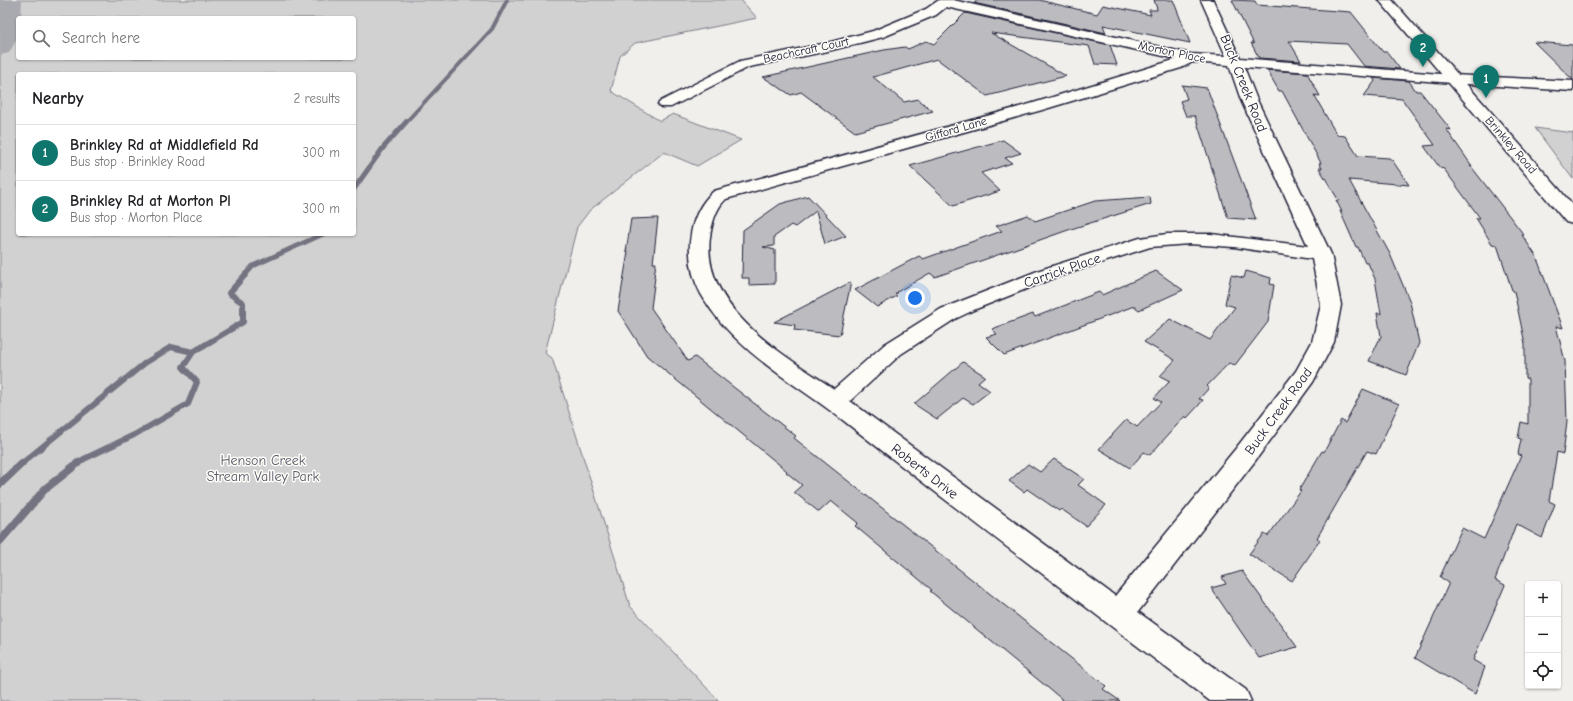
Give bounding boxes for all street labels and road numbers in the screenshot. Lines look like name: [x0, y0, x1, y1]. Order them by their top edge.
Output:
street label: Buck Creek Road: [1216, 32, 1271, 134]
street label: Beachcraft Court: [762, 34, 851, 66]
street label: Morton Place: [1137, 38, 1207, 66]
street label: Gifford Lane: [924, 114, 988, 144]
street label: Brinkley Road: [1482, 114, 1540, 176]
street label: Carrick Place: [1021, 249, 1103, 292]
street label: Buck Creek Road: [1241, 364, 1316, 458]
street label: Roberts Drive: [888, 440, 962, 503]

